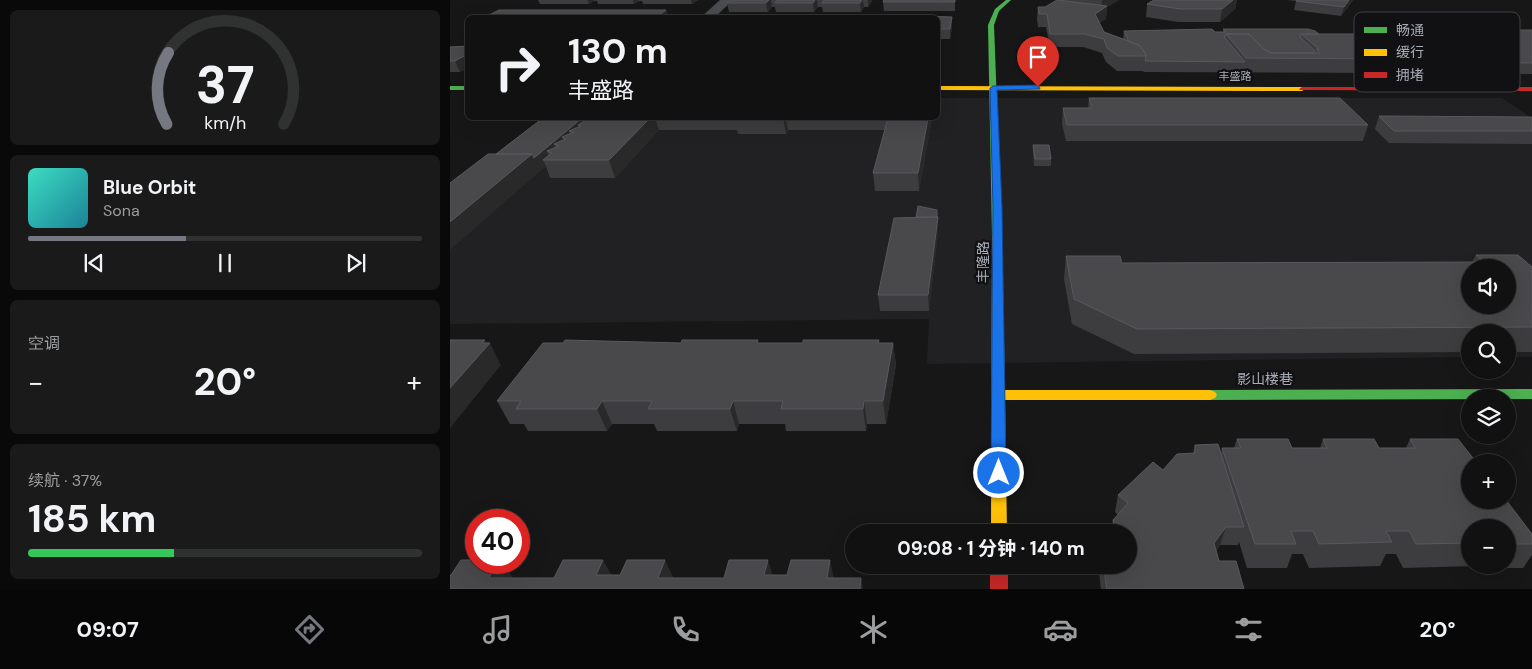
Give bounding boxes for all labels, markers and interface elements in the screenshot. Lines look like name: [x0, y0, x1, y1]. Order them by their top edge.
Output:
legend: [1354, 12, 1520, 92]
text: 畅通: [1396, 21, 1424, 39]
text: 130 m: [568, 28, 668, 74]
icon: right: [485, 35, 550, 100]
pin: [1017, 36, 1059, 87]
icon: arrive: [1024, 43, 1052, 71]
text: 缓行: [1396, 43, 1424, 61]
text: 37: [196, 51, 254, 119]
text: 拥堵: [1396, 66, 1424, 84]
street label: 丰盛路: [1219, 69, 1252, 83]
text: 丰盛路: [568, 76, 634, 105]
text: km/h: [204, 111, 246, 135]
text: Blue Orbit: [103, 175, 196, 200]
text: Sona: [103, 200, 140, 221]
street label: 丰隆路: [974, 241, 992, 283]
icon: previous: [80, 249, 108, 277]
icon: pause: [211, 249, 239, 277]
icon: next: [342, 249, 370, 277]
map controls: [1461, 259, 1516, 574]
button: sound: [1461, 259, 1516, 314]
button: search: [1461, 324, 1516, 379]
text: 空调: [28, 333, 60, 354]
text: 20°: [194, 357, 256, 407]
text: −: [28, 364, 43, 401]
text: +: [407, 364, 422, 401]
street label: 影山楼巷: [1237, 370, 1293, 388]
button: layers: [1461, 389, 1516, 444]
position arrow: [972, 446, 1024, 498]
button: +: [1461, 454, 1516, 509]
text: 续航 · 37%: [28, 470, 102, 491]
text: 185 km: [28, 494, 156, 544]
speed limit sign: 40: [465, 509, 530, 574]
button: −: [1461, 519, 1516, 574]
text: 09:08 · 1 分钟 · 140 m: [897, 536, 1085, 561]
icon: directions: [292, 612, 327, 647]
icon: music: [480, 612, 515, 647]
icon: phone: [668, 612, 703, 647]
icon: climate: [856, 612, 891, 647]
icon: car: [1043, 612, 1078, 647]
icon: filters: [1231, 612, 1266, 647]
text: 09:07: [76, 615, 139, 644]
text: 20°: [1419, 615, 1455, 644]

